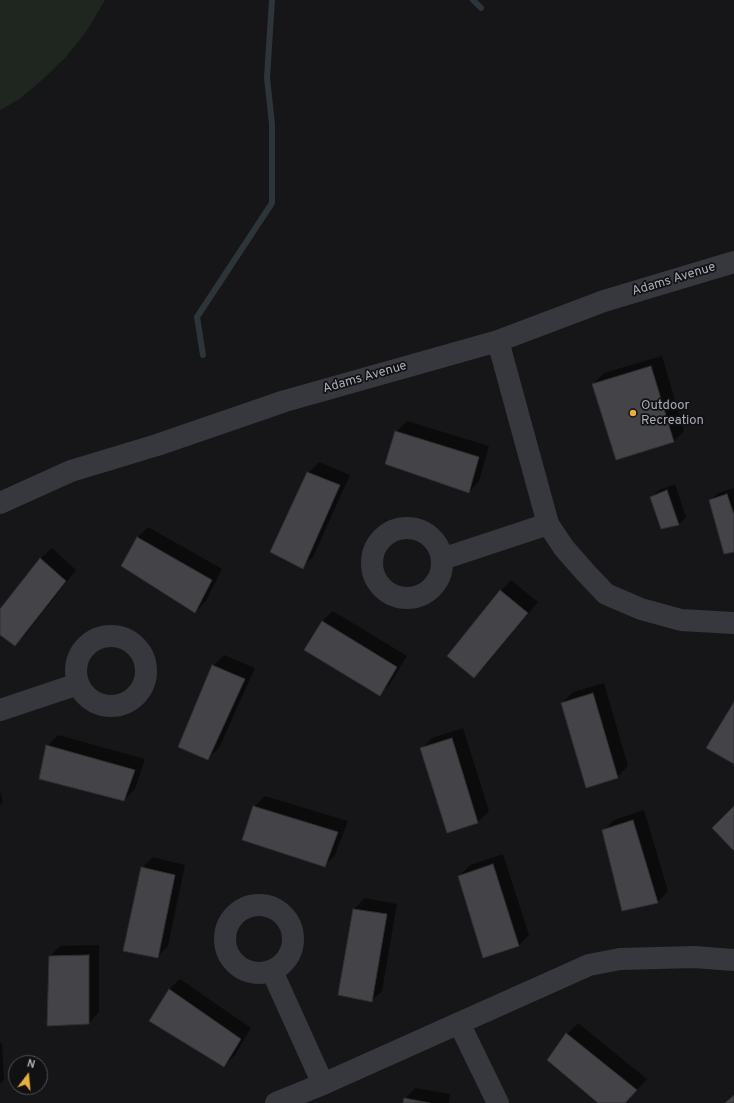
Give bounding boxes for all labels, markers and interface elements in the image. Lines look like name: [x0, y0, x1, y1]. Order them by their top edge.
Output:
street label: Adams Avenue: [630, 260, 718, 300]
street label: Adams Avenue: [321, 359, 409, 397]
place label: Outdoor Recreation: [641, 398, 704, 429]
marker: Outdoor Recreation: [628, 408, 638, 418]
north arrow: [8, 1055, 48, 1095]
text: N: [25, 1057, 37, 1072]

